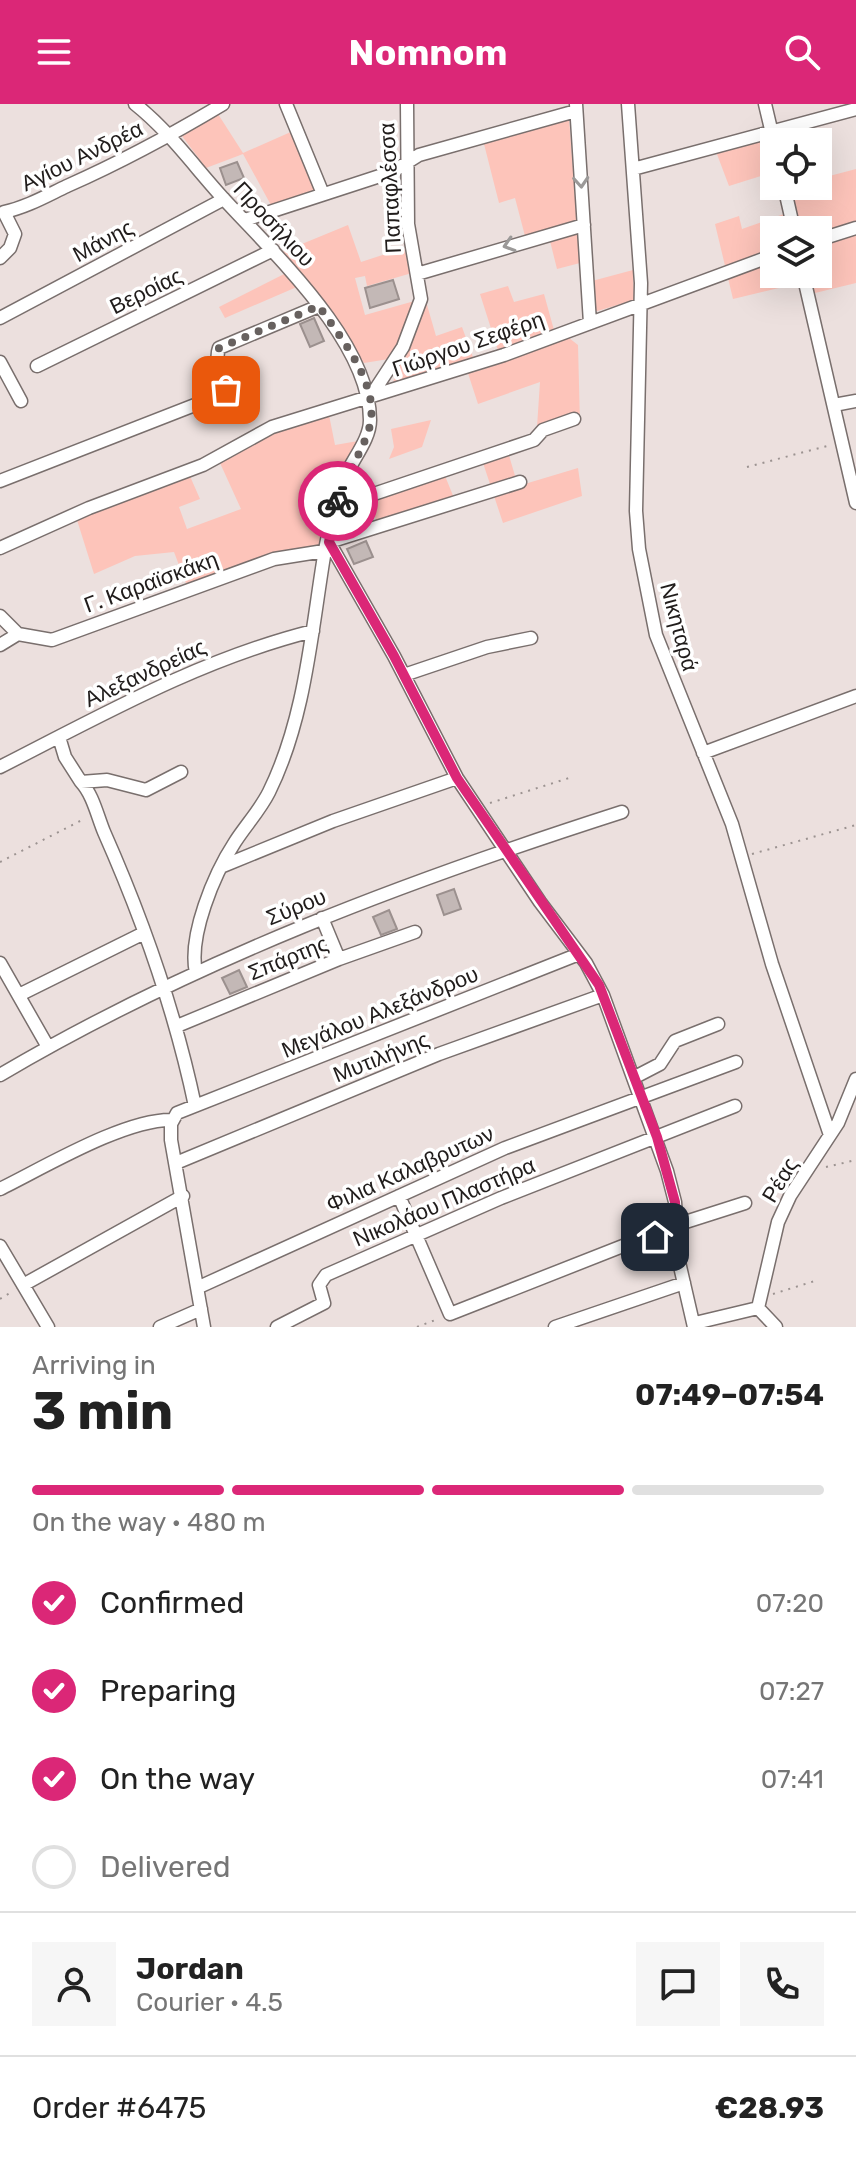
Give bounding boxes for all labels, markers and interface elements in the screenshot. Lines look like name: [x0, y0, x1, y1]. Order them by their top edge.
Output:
icon: menu: [32, 30, 76, 74]
icon: search: [780, 30, 824, 74]
text: Nomnom: [349, 31, 507, 74]
street label: Αγίου Ανδρέα: [17, 115, 148, 197]
street label: Παπαφλέσσα: [373, 122, 407, 254]
map controls: [760, 128, 832, 288]
button: locate: [760, 128, 832, 200]
street label: Προσήλιου: [228, 176, 320, 272]
one-way arrow: [572, 176, 589, 189]
street label: Μάνης: [68, 214, 138, 268]
button: layers: [760, 216, 832, 288]
one-way arrow: [502, 236, 516, 252]
street label: Βεροίας: [105, 262, 187, 320]
street label: Γιώργου Σεφέρη: [389, 305, 547, 383]
pin: [192, 356, 260, 424]
icon: bag: [204, 368, 248, 412]
courier: [298, 461, 378, 541]
icon: bike: [316, 479, 360, 523]
street label: Γ. Καραϊσκάκη: [80, 545, 222, 619]
street label: Νικηταρά: [654, 580, 704, 674]
street label: Αλεξανδρείας: [80, 633, 210, 713]
street label: Σύρου: [262, 883, 330, 931]
street label: Σπάρτης: [244, 930, 332, 986]
street label: Μεγάλου Αλεξάνδρου: [278, 960, 482, 1064]
street label: Μυτιλήνης: [329, 1026, 433, 1088]
street label: Φιλια Καλαβρυτων: [322, 1120, 498, 1218]
street label: Νικολάου Πλαστήρα: [349, 1151, 539, 1253]
street label: Ρέας: [756, 1153, 804, 1207]
pin: [621, 1203, 689, 1271]
icon: home: [633, 1215, 677, 1259]
text: Arriving in: [32, 1350, 156, 1381]
text: 07:49–07:54: [635, 1377, 824, 1413]
text: 3 min: [32, 1380, 173, 1442]
text: On the way · 480 m: [32, 1507, 266, 1538]
icon: check: [32, 1581, 76, 1625]
text: Confirmed: [100, 1585, 244, 1621]
text: 07:20: [756, 1588, 824, 1619]
icon: check: [32, 1669, 76, 1713]
text: Preparing: [100, 1673, 236, 1709]
text: 07:27: [759, 1676, 824, 1707]
icon: check: [32, 1757, 76, 1801]
text: On the way: [100, 1761, 255, 1797]
text: 07:41: [761, 1764, 824, 1795]
text: Delivered: [100, 1849, 231, 1885]
button: person: [32, 1942, 116, 2026]
button: chat: [636, 1942, 720, 2026]
button: phone: [740, 1942, 824, 2026]
text: Jordan: [136, 1951, 244, 1987]
text: Courier · 4.5: [136, 1987, 283, 2018]
text: Order #6475: [32, 2090, 206, 2126]
text: €28.93: [715, 2090, 824, 2126]

